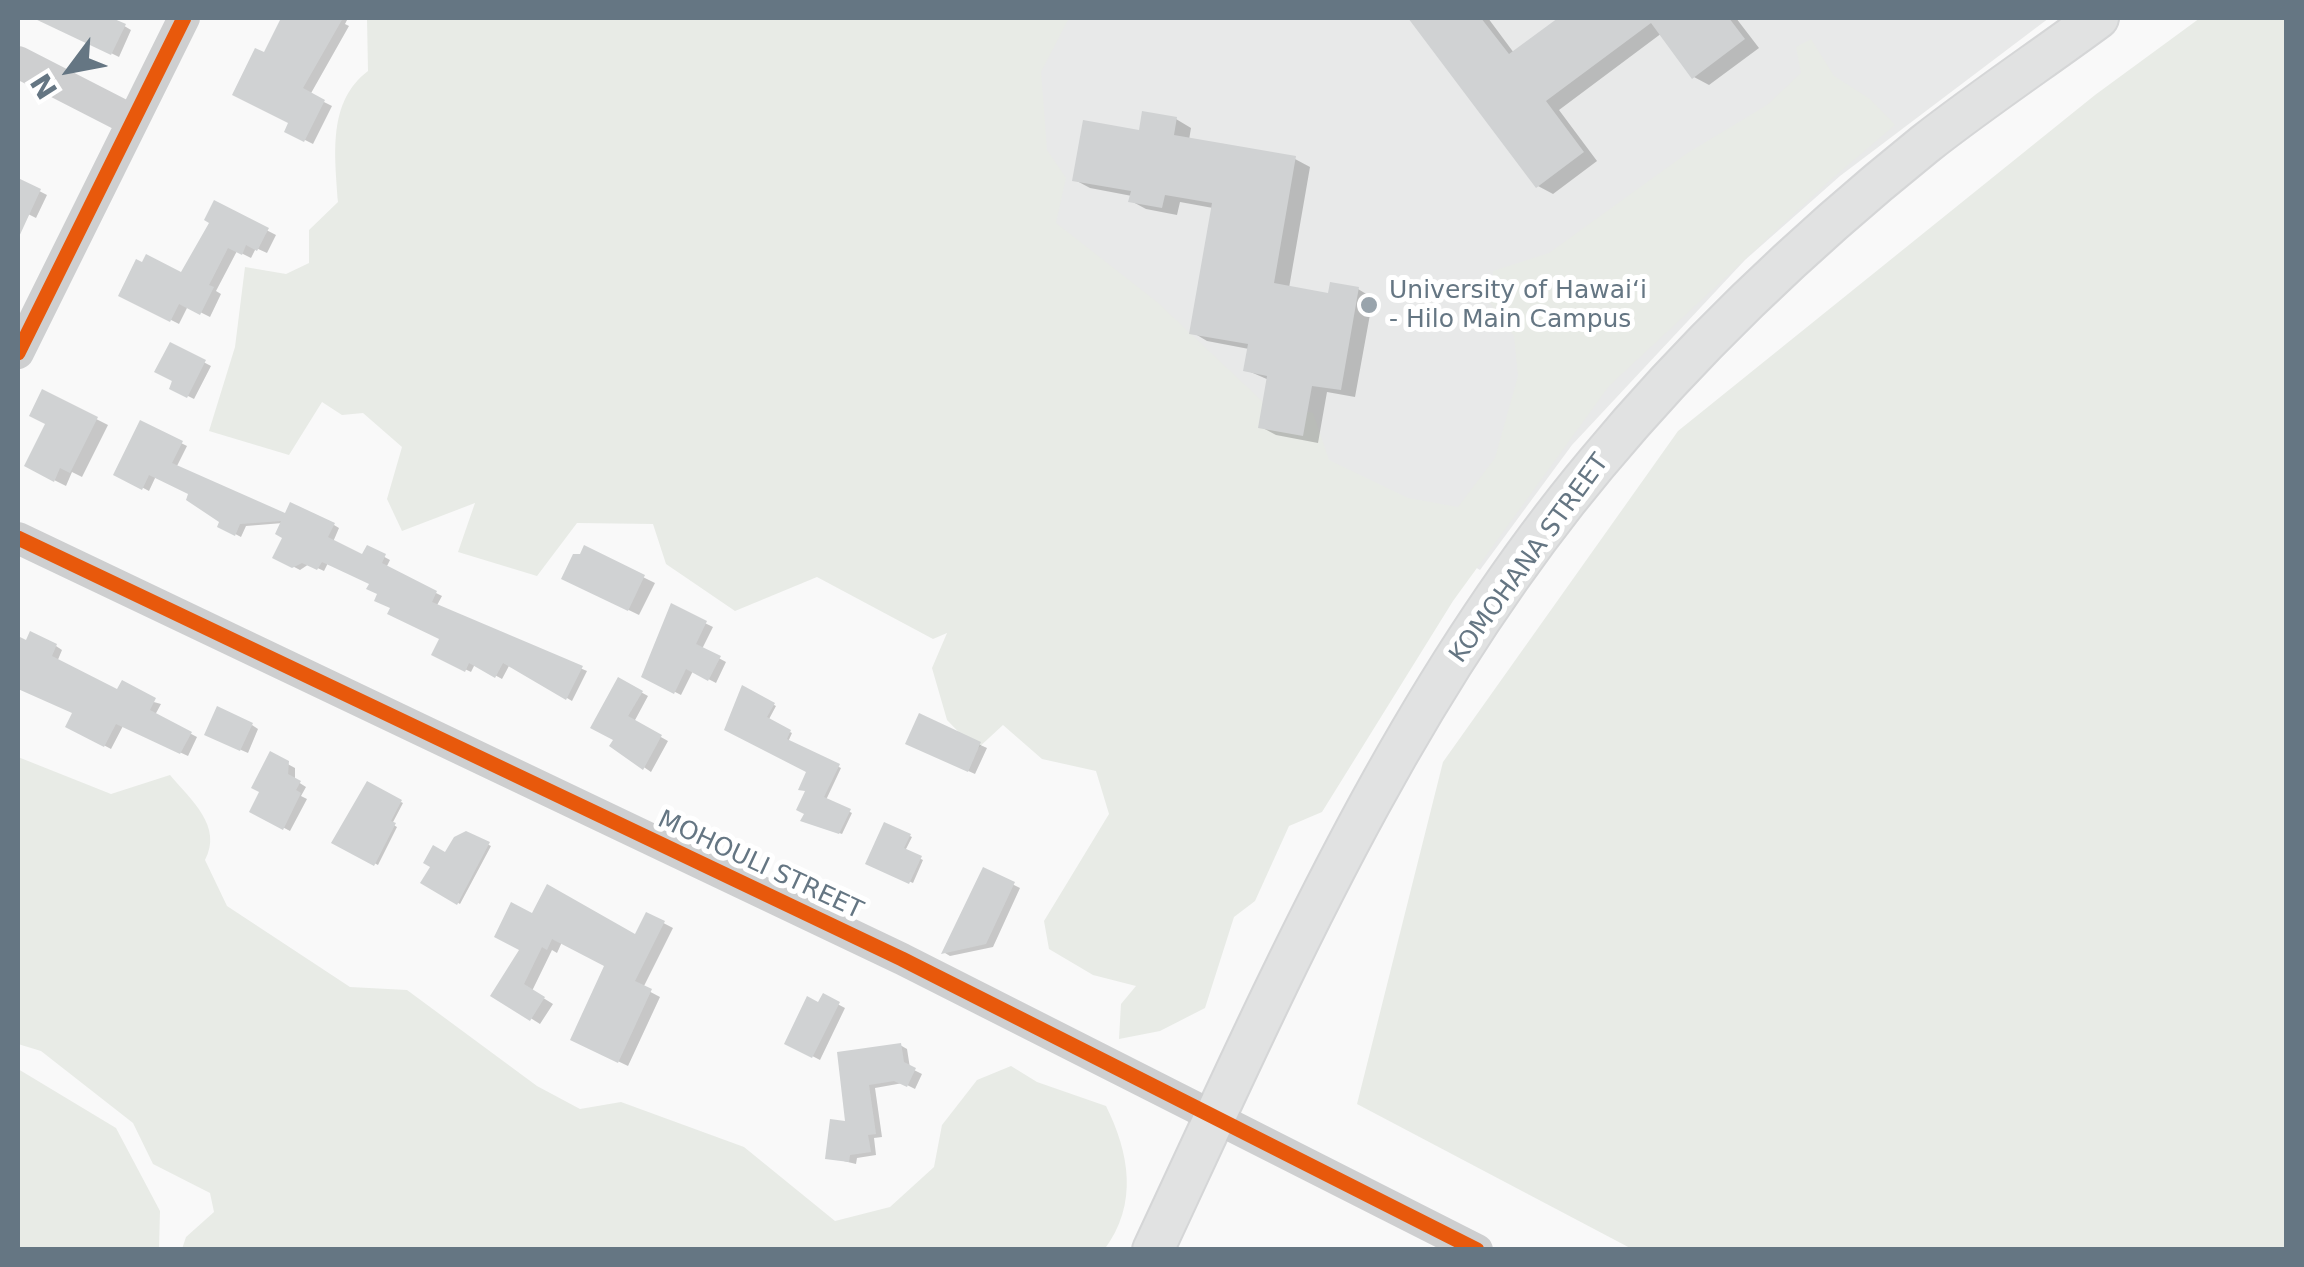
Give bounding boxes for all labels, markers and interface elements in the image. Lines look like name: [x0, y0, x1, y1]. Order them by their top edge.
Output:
north arrow: [20, 20, 120, 120]
text: N: [24, 67, 64, 105]
place label: University of Hawaiʻi - Hilo Main Campus: [1389, 276, 1647, 335]
marker: University of Hawaiʻi - Hilo Main Campus: [1358, 294, 1380, 316]
street label: KOMOHANA STREET: [1444, 449, 1616, 669]
street label: MOHOULI STREET: [653, 805, 867, 927]

